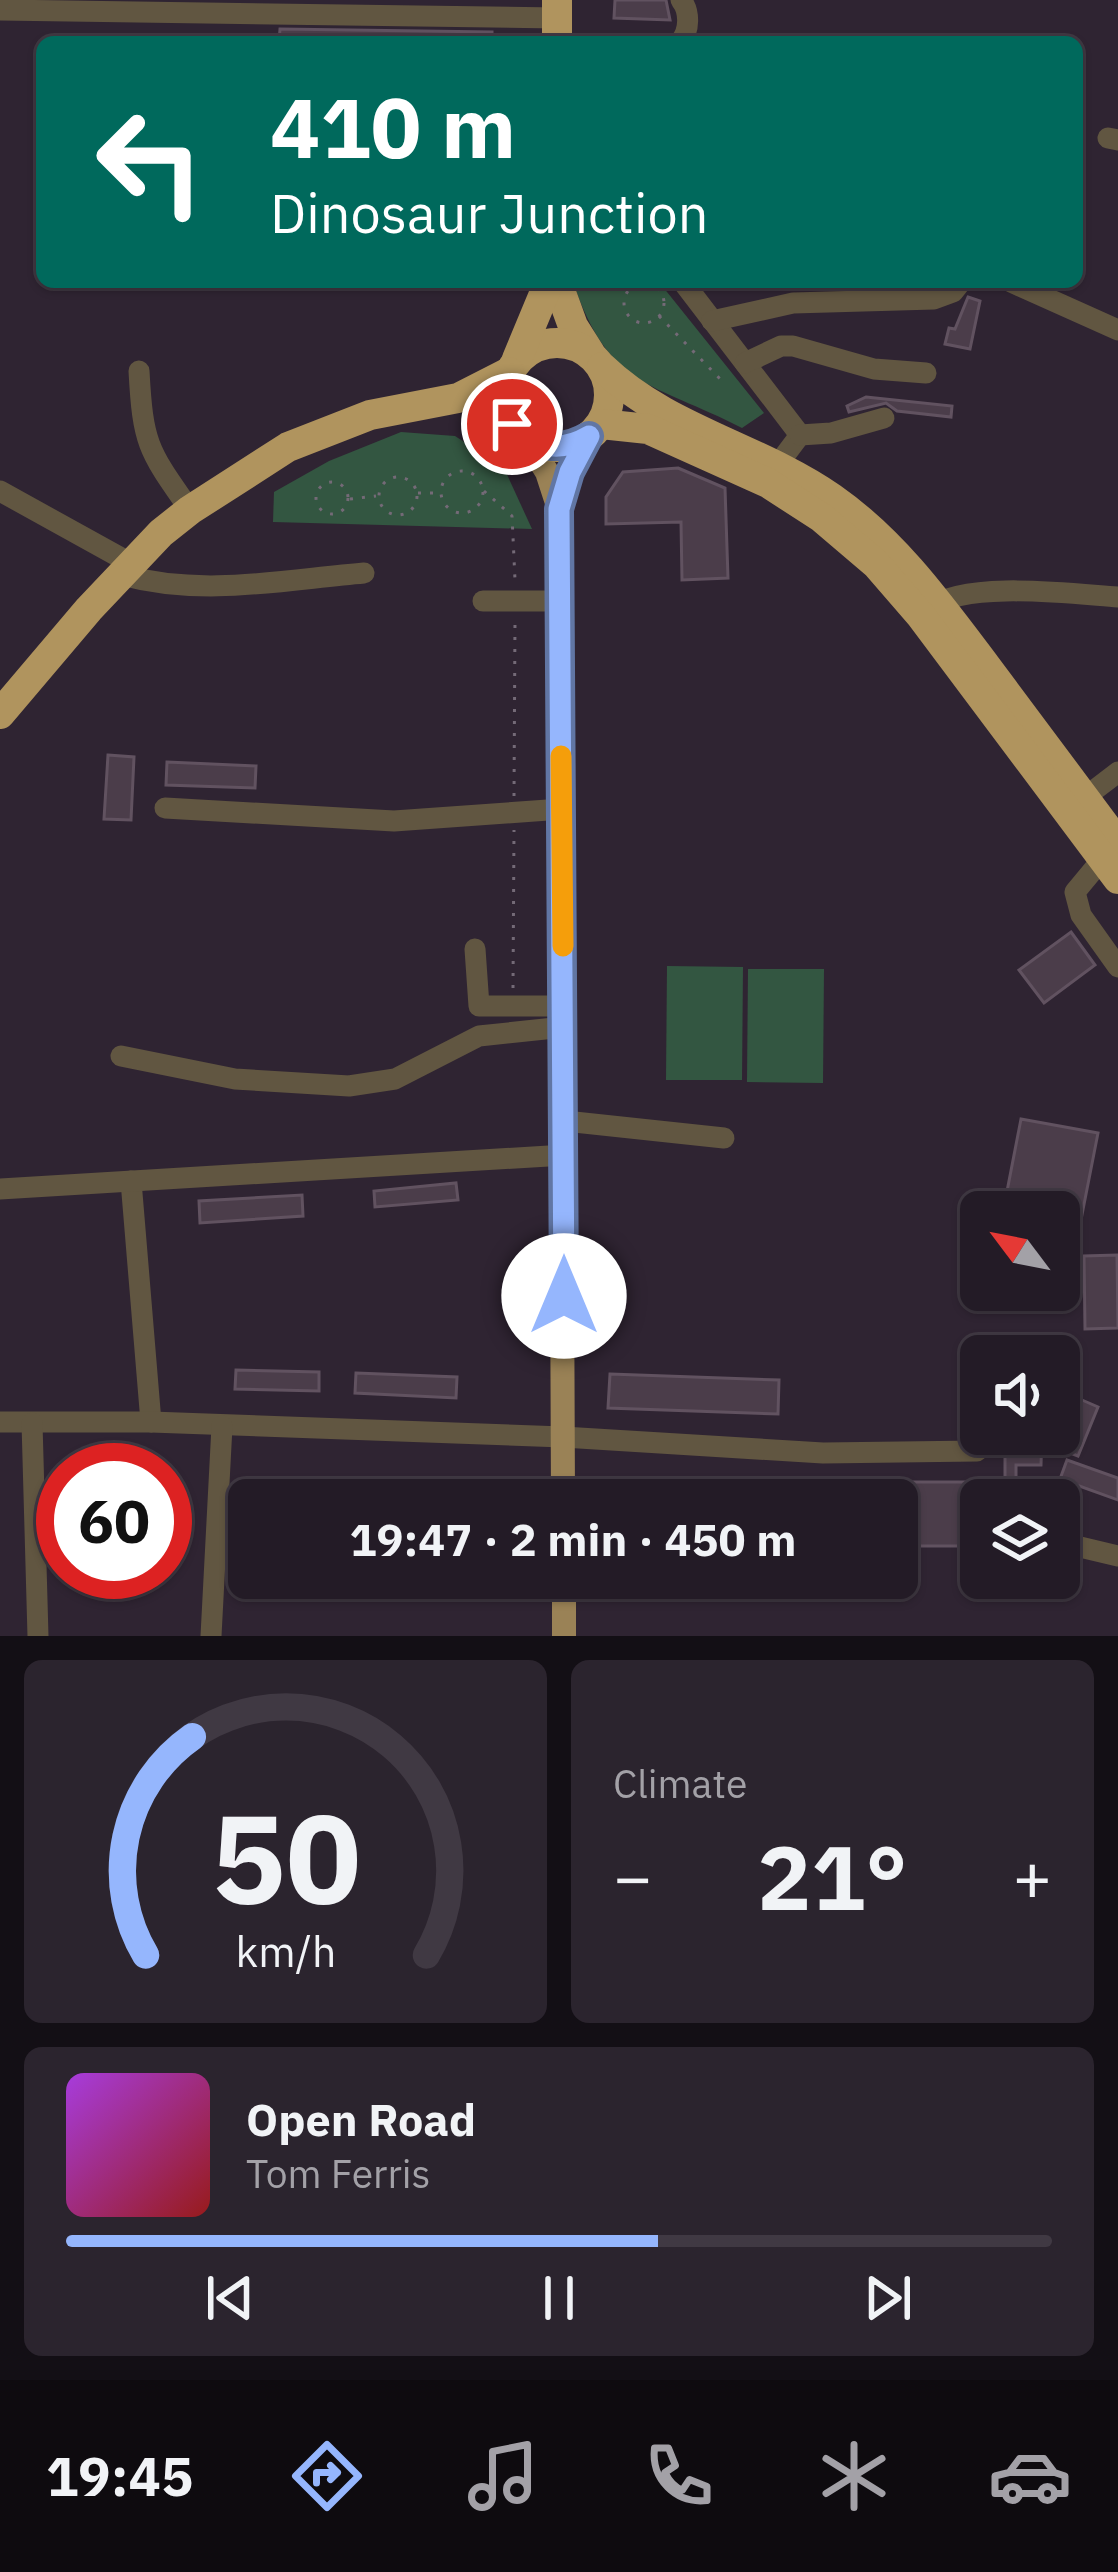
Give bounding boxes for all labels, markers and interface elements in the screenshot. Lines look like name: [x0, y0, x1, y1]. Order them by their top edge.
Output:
text: 410 m: [270, 72, 516, 181]
icon: left: [72, 84, 228, 240]
text: Dinosaur Junction: [270, 178, 708, 248]
pin: [461, 373, 563, 475]
icon: arrive: [479, 391, 545, 457]
north arrow: [960, 1191, 1080, 1311]
map controls: [960, 1191, 1080, 1599]
position arrow: [501, 1233, 627, 1359]
button: sound: [960, 1335, 1080, 1455]
speed limit sign: 60: [36, 1443, 192, 1599]
button: layers: [960, 1479, 1080, 1599]
text: 19:47 · 2 min · 450 m: [350, 1510, 796, 1568]
text: Climate: [613, 1758, 747, 1809]
text: 50: [211, 1776, 360, 1938]
text: 21°: [757, 1818, 908, 1935]
text: −: [613, 1833, 653, 1919]
text: +: [1012, 1833, 1052, 1919]
text: km/h: [235, 1922, 336, 1978]
text: Open Road: [246, 2090, 476, 2148]
text: Tom Ferris: [246, 2148, 430, 2199]
icon: previous: [197, 2265, 263, 2331]
icon: pause: [526, 2265, 592, 2331]
icon: next: [855, 2265, 921, 2331]
icon: directions: [285, 2434, 369, 2518]
icon: music: [461, 2434, 545, 2518]
icon: phone: [637, 2434, 721, 2518]
icon: climate: [812, 2434, 896, 2518]
icon: car: [988, 2434, 1072, 2518]
text: 19:45: [46, 2441, 193, 2511]

